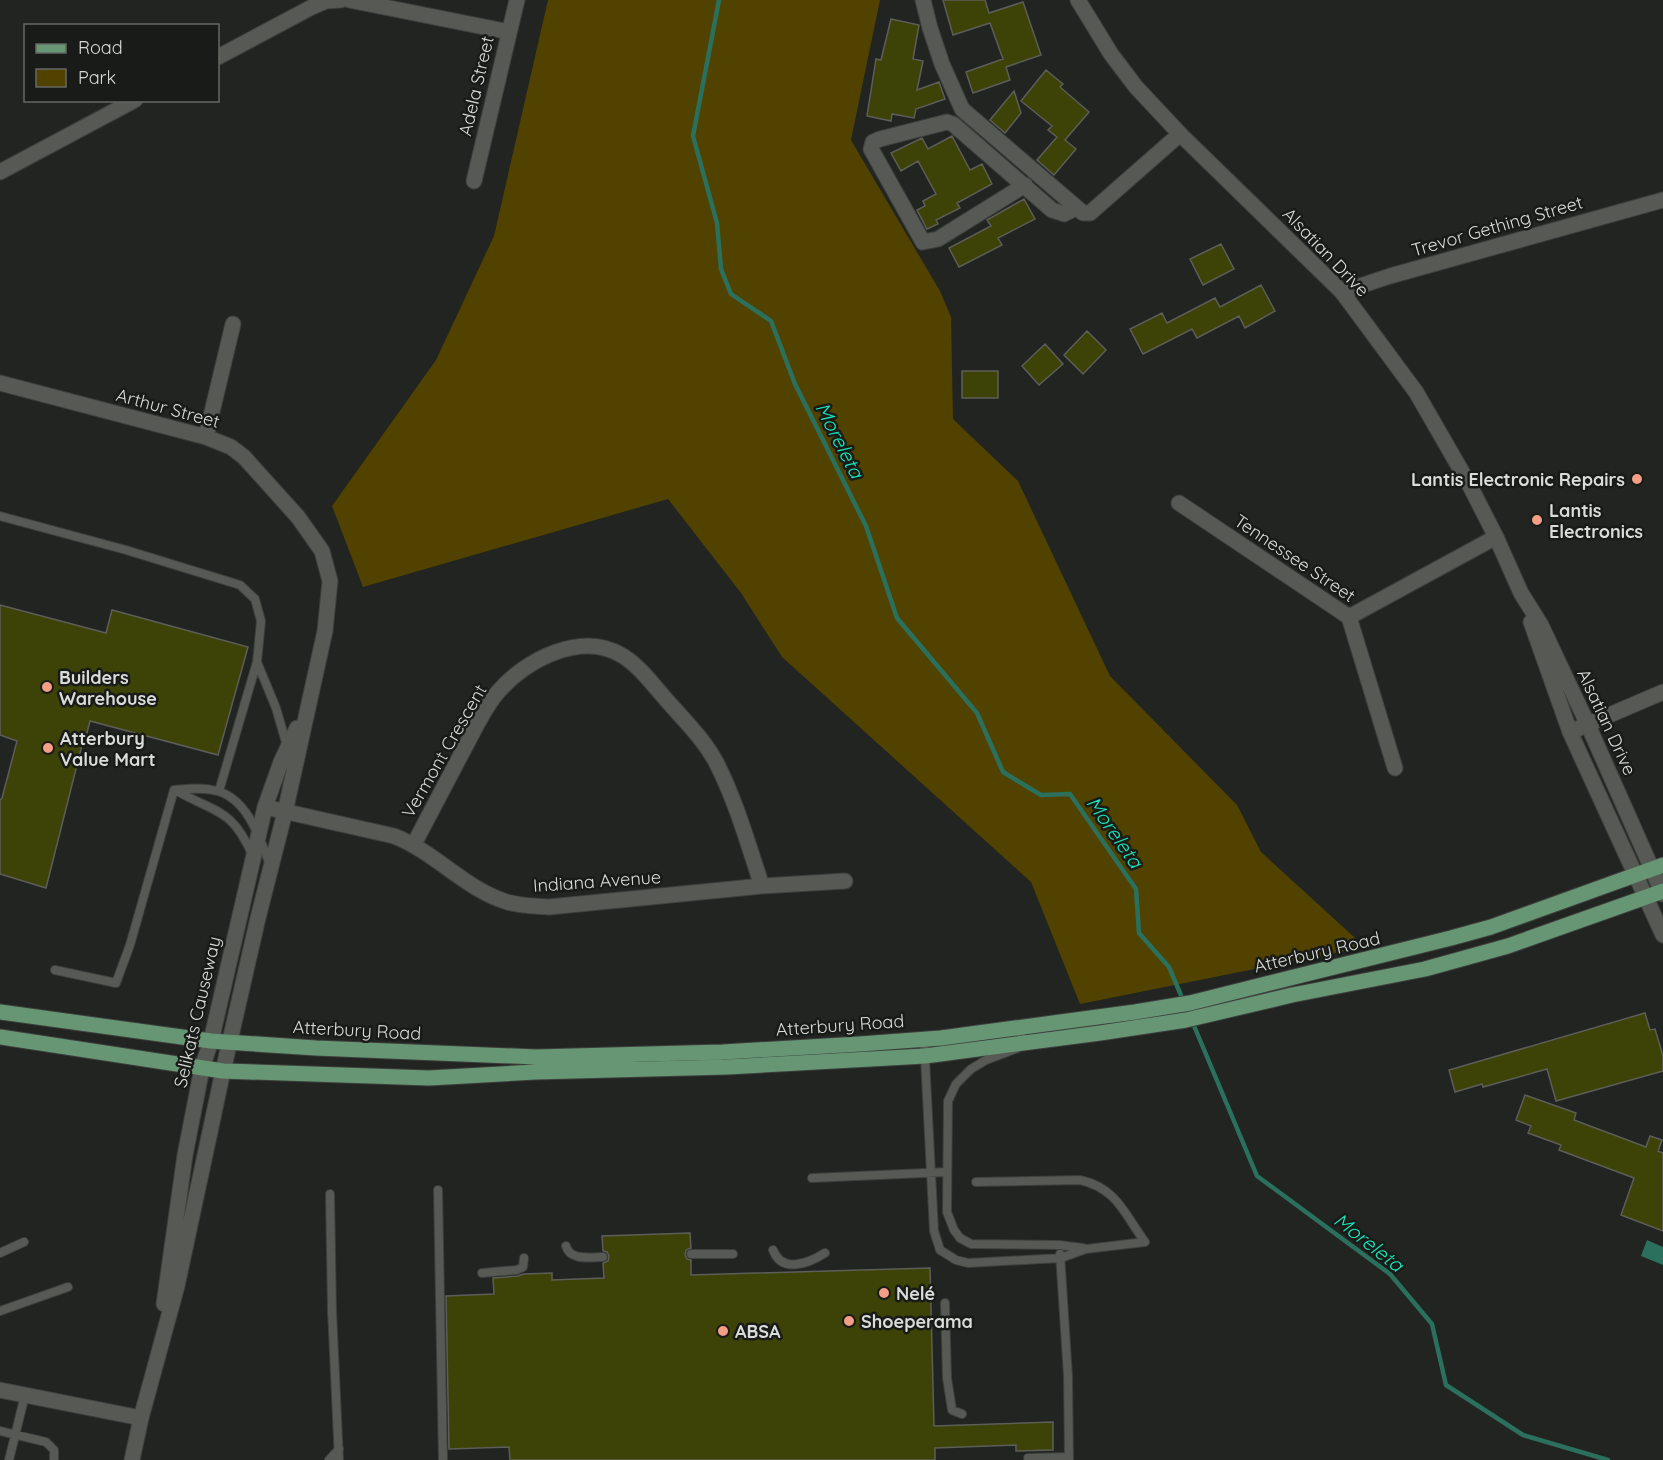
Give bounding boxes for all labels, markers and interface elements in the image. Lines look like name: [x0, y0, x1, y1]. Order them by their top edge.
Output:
legend: [24, 24, 219, 102]
street label: Adela Street: [453, 34, 499, 138]
text: Road: [78, 36, 123, 59]
text: Park: [78, 66, 116, 89]
street label: Trevor Gething Street: [1409, 191, 1585, 261]
street label: Alsatian Drive: [1278, 203, 1374, 301]
street label: Arthur Street: [114, 383, 222, 433]
water label: Moreleta: [810, 398, 871, 484]
place label: Lantis Electronic Repairs: [1411, 468, 1625, 491]
marker: Lantis Electronic Repairs: [1630, 472, 1644, 486]
place label: Lantis Electronics: [1549, 499, 1643, 543]
street label: Tennessee Street: [1230, 509, 1360, 607]
marker: Lantis Electronics: [1530, 513, 1544, 527]
street label: Alsatian Drive: [1572, 665, 1642, 779]
place label: Builders Warehouse: [59, 666, 157, 710]
marker: Builders Warehouse: [40, 680, 54, 694]
street label: Vermont Crescent: [396, 680, 492, 822]
place label: Atterbury Value Mart: [60, 727, 156, 771]
marker: Atterbury Value Mart: [41, 741, 55, 755]
water label: Moreleta: [1081, 791, 1150, 874]
street label: Indiana Avenue: [532, 865, 662, 897]
street label: Atterbury Road: [1252, 926, 1382, 978]
street label: Selikats Causeway: [168, 934, 226, 1090]
street label: Atterbury Road: [775, 1009, 905, 1041]
street label: Atterbury Road: [292, 1015, 422, 1045]
water label: Moreleta: [1329, 1207, 1410, 1278]
place label: Nelé: [896, 1282, 935, 1305]
marker: Nelé: [877, 1286, 891, 1300]
place label: Shoeperama: [861, 1310, 973, 1333]
marker: Shoeperama: [842, 1314, 856, 1328]
place label: ABSA: [735, 1320, 781, 1343]
marker: ABSA: [716, 1324, 730, 1338]

